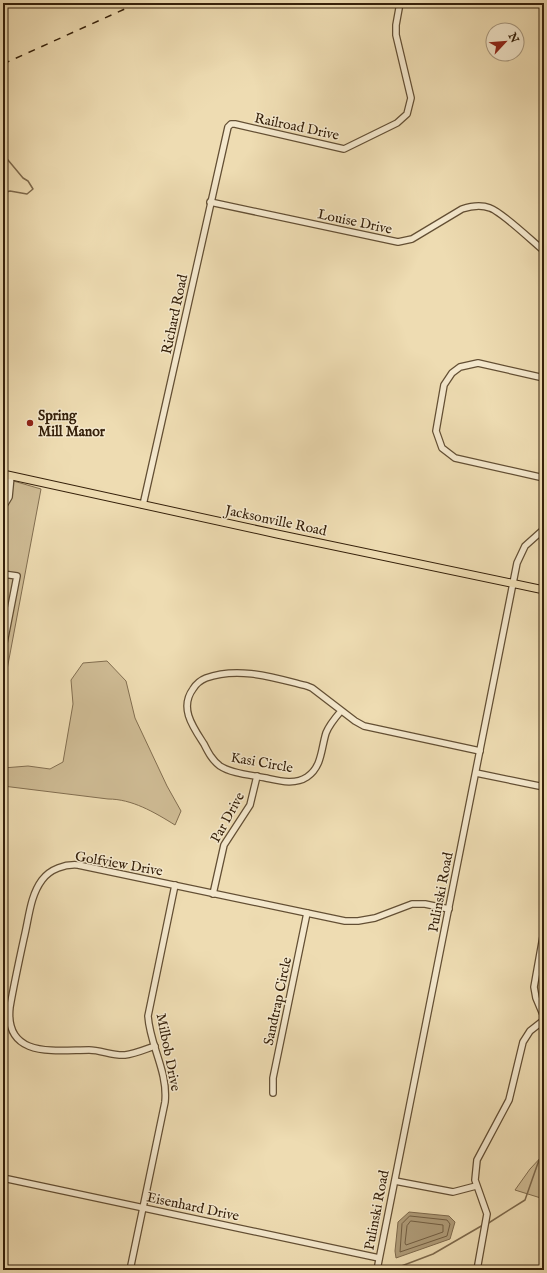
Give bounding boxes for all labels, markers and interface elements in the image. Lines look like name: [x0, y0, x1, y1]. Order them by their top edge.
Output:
north arrow: [485, 22, 525, 62]
text: N: [504, 30, 522, 46]
street label: Railroad Drive: [253, 109, 341, 145]
street label: Louise Drive: [316, 205, 394, 239]
street label: Richard Road: [158, 272, 192, 356]
place label: Spring Mill Manor: [38, 407, 106, 441]
marker: Spring Mill Manor: [25, 418, 35, 428]
street label: Jacksonville Road: [221, 501, 329, 541]
street label: Kasi Circle: [229, 749, 295, 777]
street label: Par Drive: [207, 789, 249, 846]
street label: Golfview Drive: [74, 847, 165, 881]
street label: Pulinski Road: [424, 850, 458, 934]
street label: Sandtrap Circle: [260, 955, 296, 1047]
street label: Milbob Drive: [152, 1012, 184, 1093]
street label: Pulinski Road: [360, 1168, 394, 1252]
street label: Eisenhard Drive: [145, 1188, 241, 1226]

